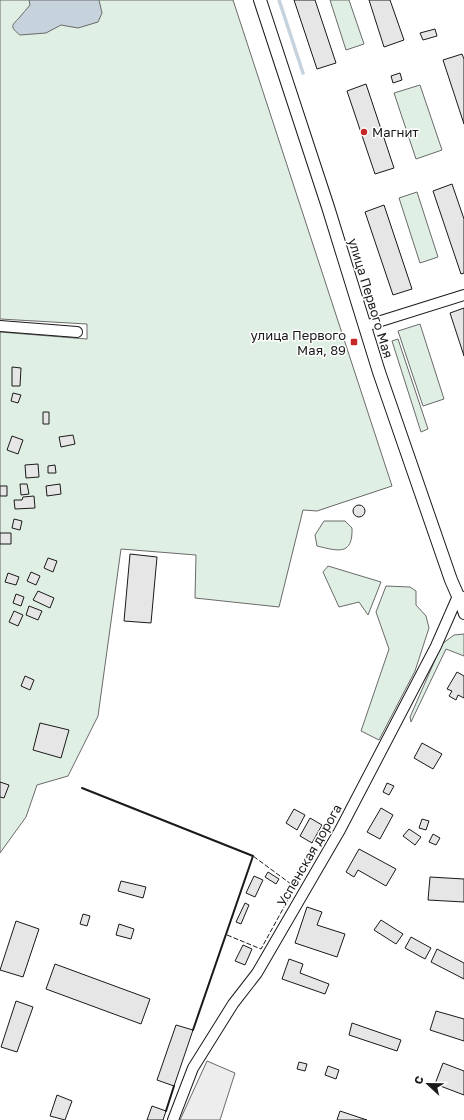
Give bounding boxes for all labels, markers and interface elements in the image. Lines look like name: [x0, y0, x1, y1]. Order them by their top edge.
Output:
place label: Магнит: [372, 124, 419, 140]
marker: Магнит: [359, 127, 369, 137]
street label: улица Первого Мая: [345, 236, 397, 360]
place label: улица Первого Мая, 89: [251, 327, 346, 358]
marker: улица Первого Мая, 89: [349, 337, 359, 347]
street label: Успенская дорога: [273, 801, 345, 909]
north arrow: [408, 1064, 448, 1104]
text: С: [411, 1074, 426, 1086]

